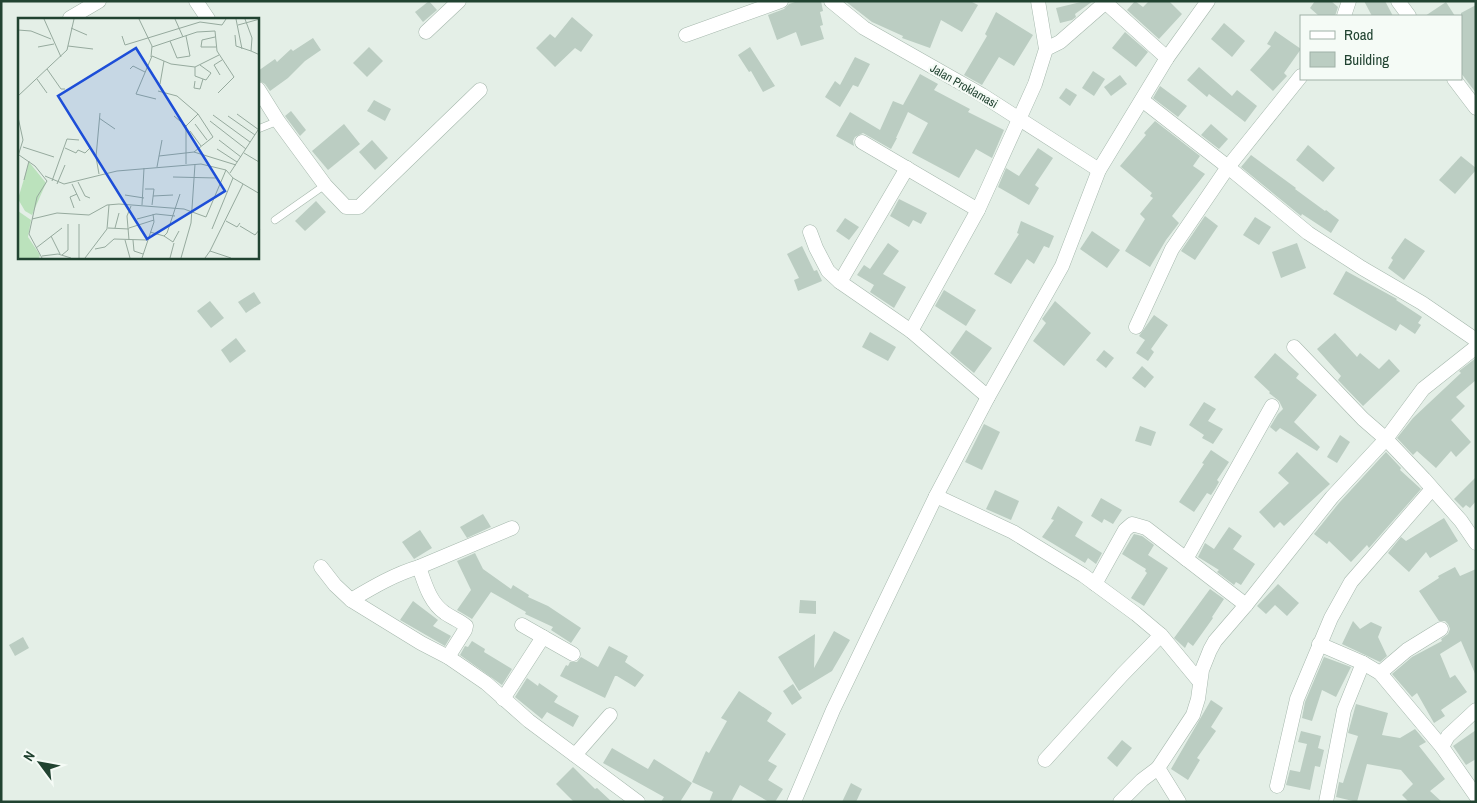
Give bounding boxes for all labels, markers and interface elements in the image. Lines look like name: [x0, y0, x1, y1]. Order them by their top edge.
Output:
legend: [1300, 15, 1462, 80]
inset map: [18, 18, 259, 259]
text: Road: [1344, 24, 1373, 45]
text: Building: [1344, 49, 1389, 70]
street label: Jalan Proklamasi: [927, 60, 1001, 112]
north arrow: [15, 738, 65, 788]
text: N: [19, 748, 39, 764]

